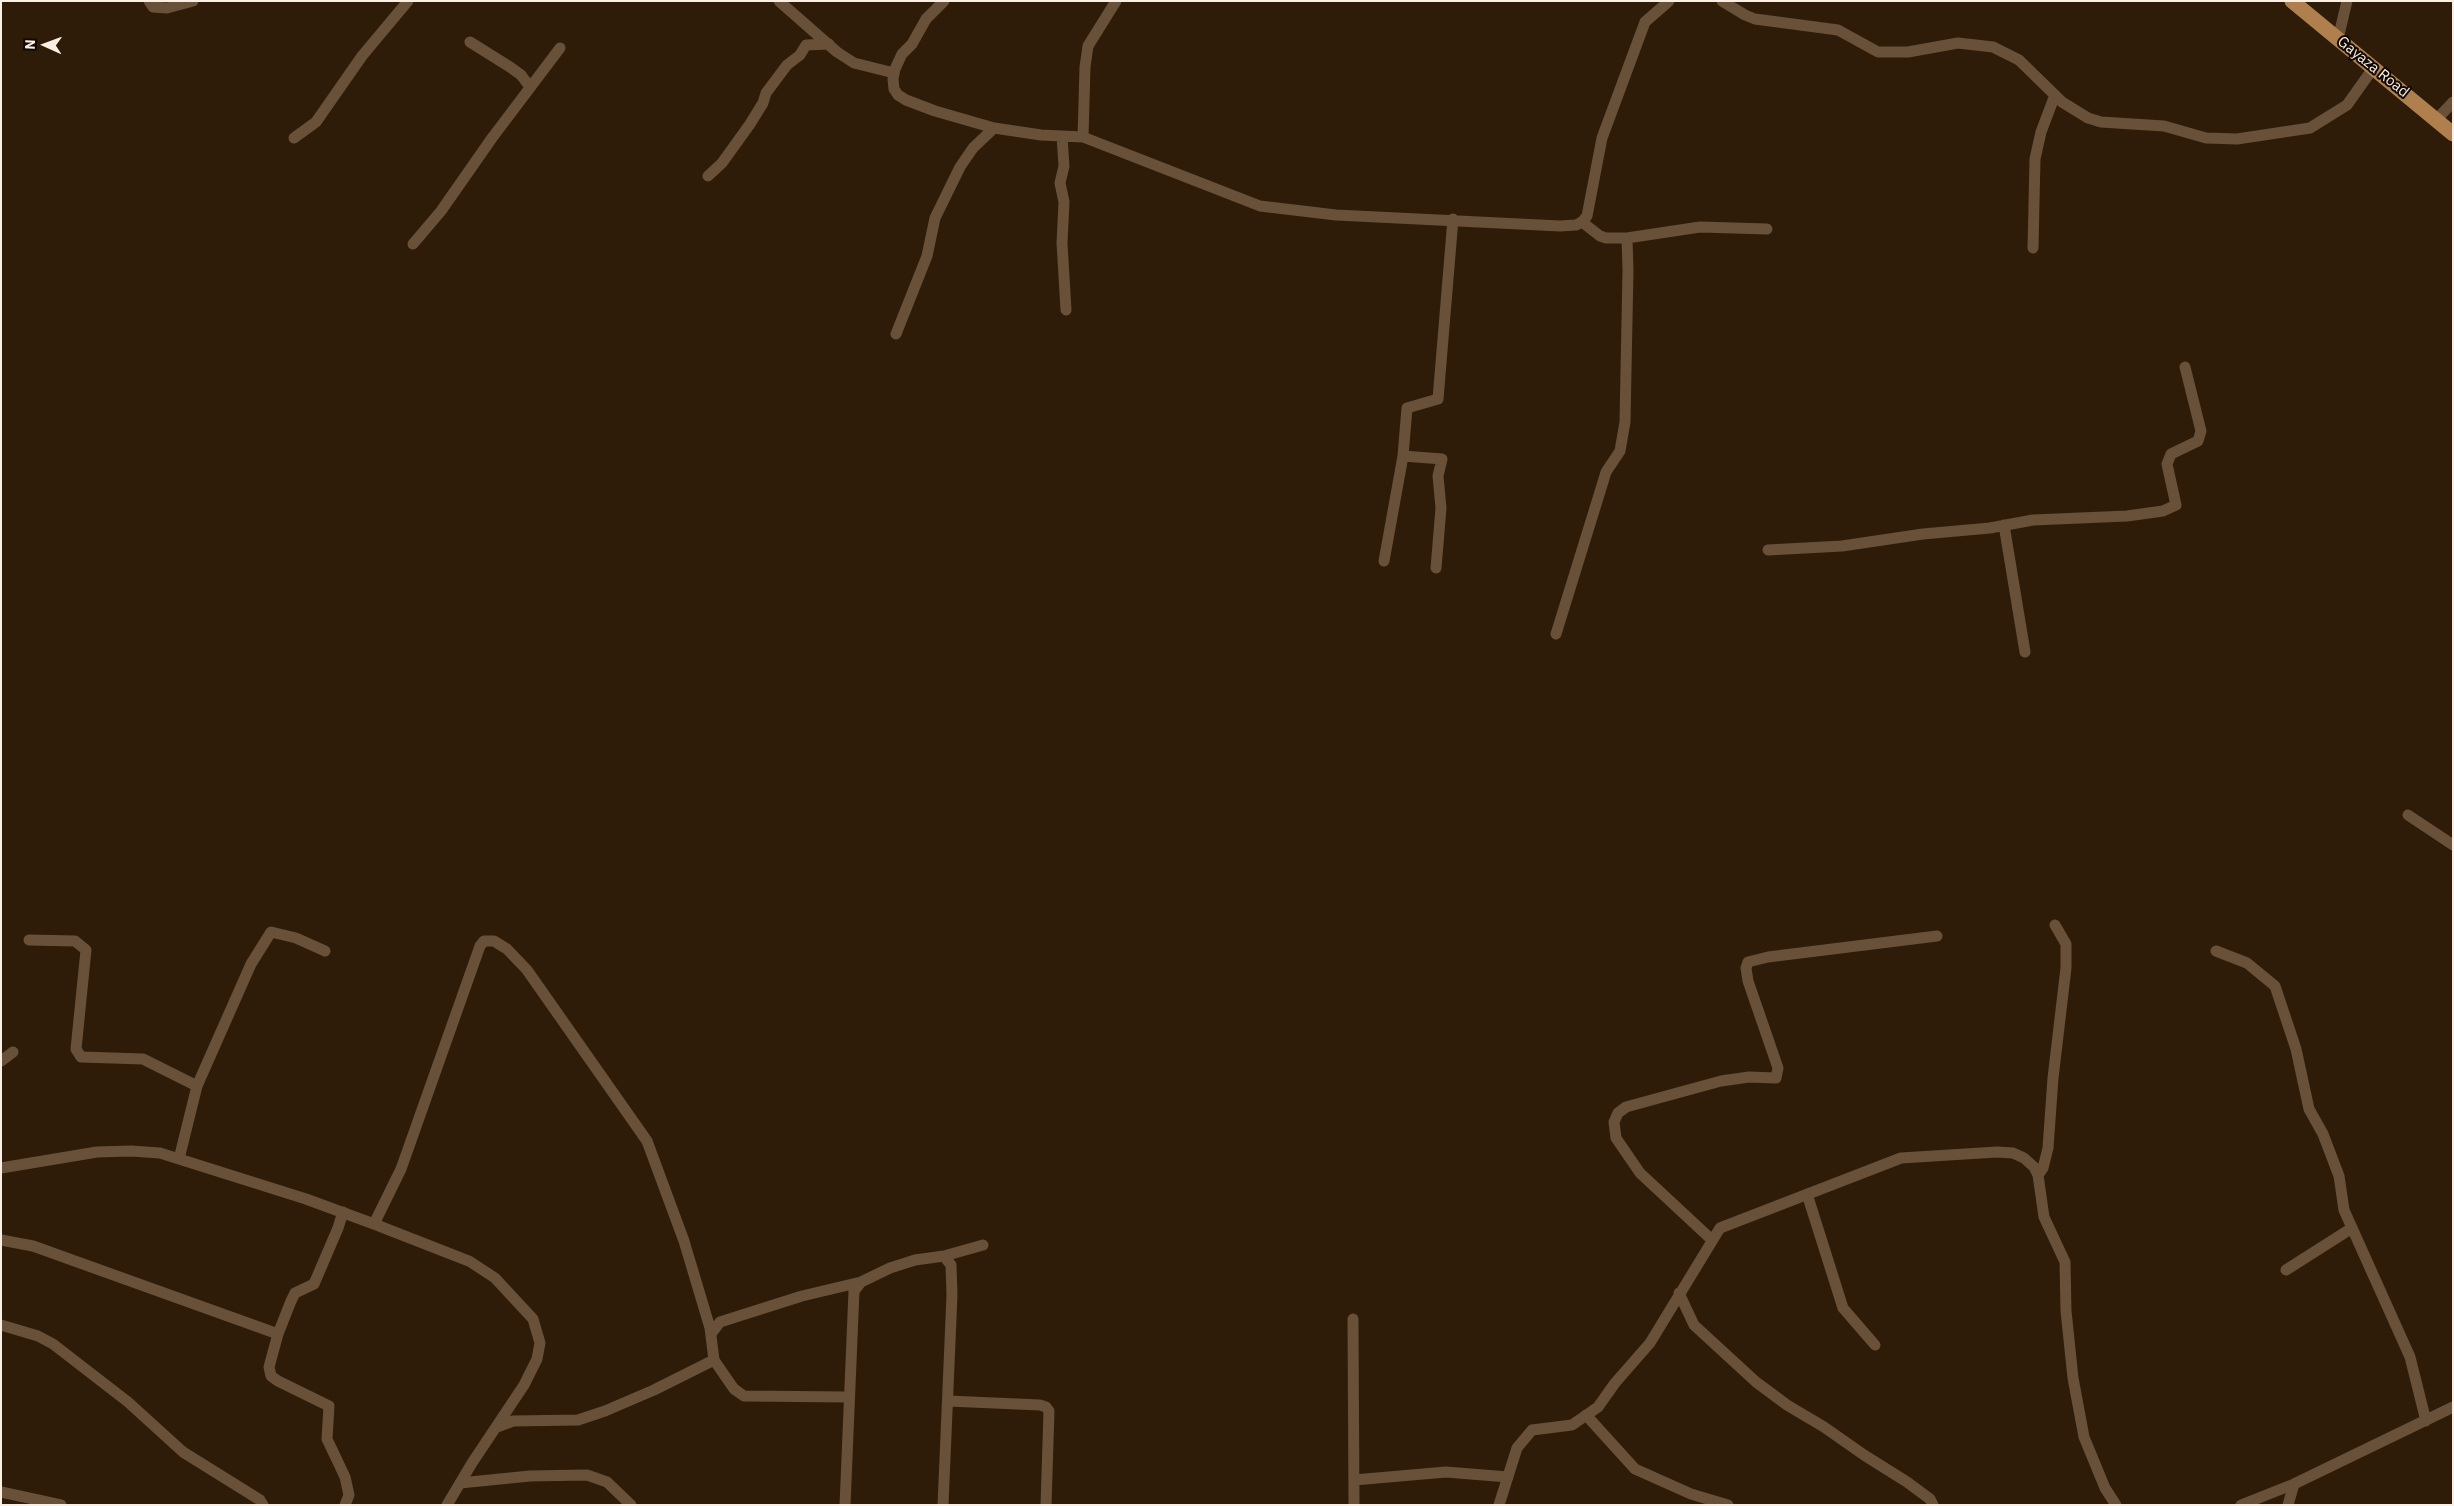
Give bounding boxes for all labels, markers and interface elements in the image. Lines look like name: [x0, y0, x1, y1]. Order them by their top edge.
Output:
north arrow: [20, 20, 70, 70]
street label: Gayaza Road: [2334, 33, 2412, 101]
text: N: [21, 39, 39, 50]

